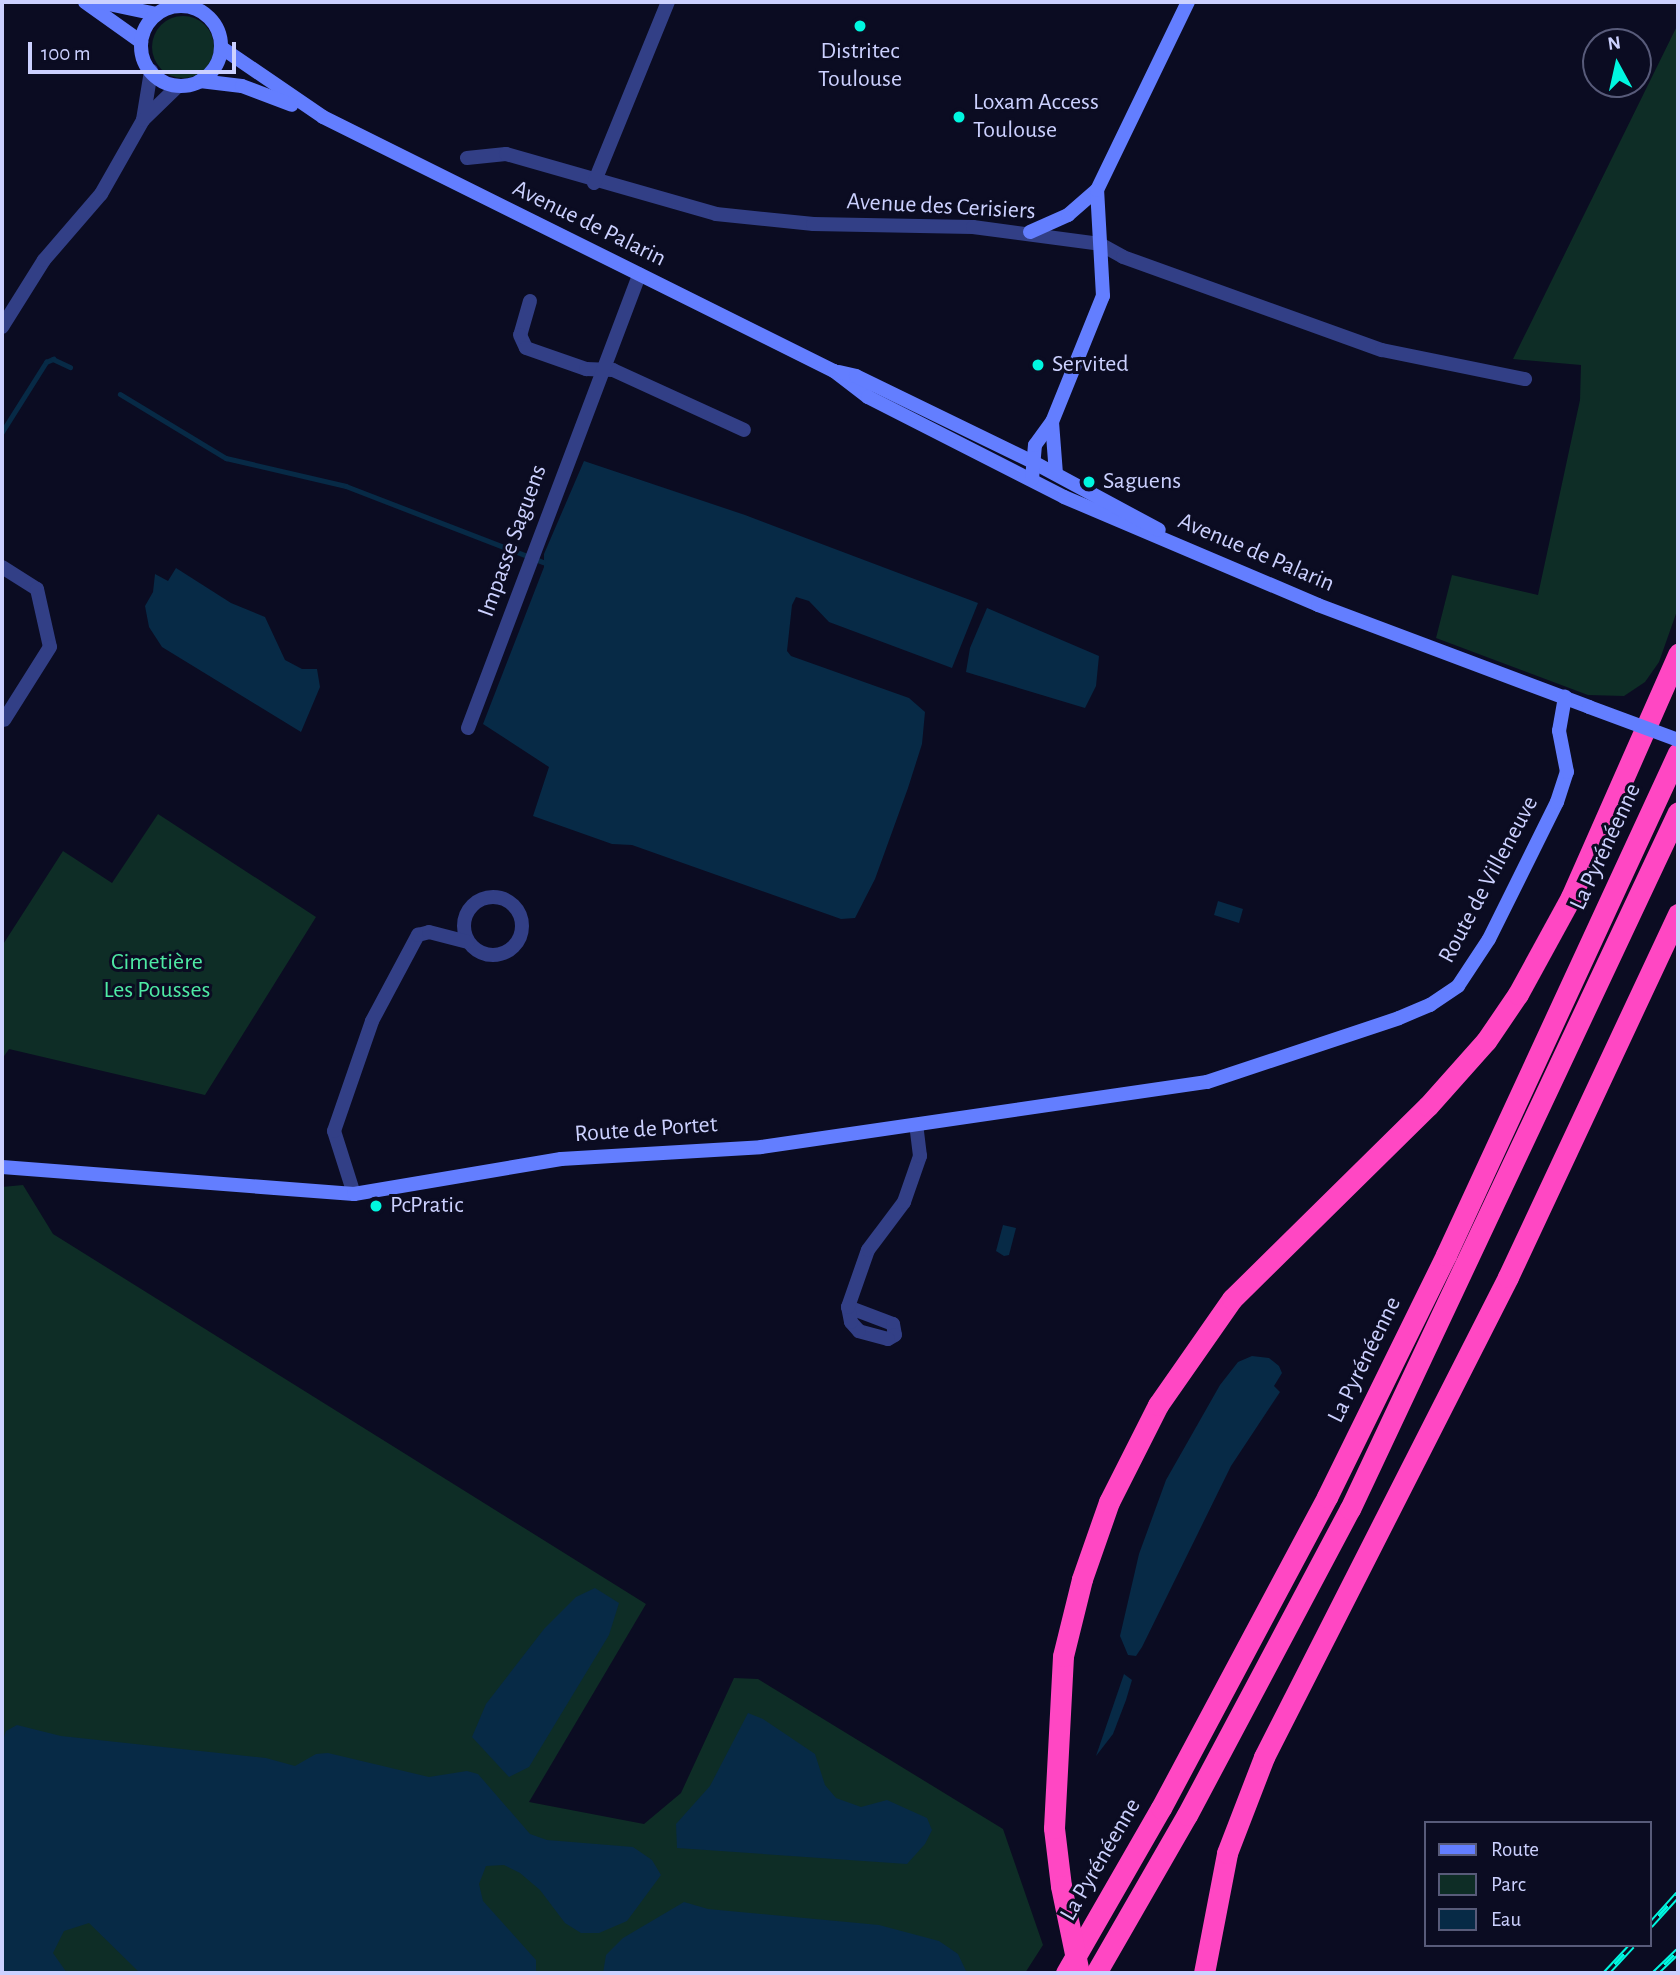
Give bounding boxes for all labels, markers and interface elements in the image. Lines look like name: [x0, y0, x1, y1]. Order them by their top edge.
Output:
marker: Distritec Toulouse: [852, 18, 868, 34]
scale bar: [32, 28, 240, 72]
north arrow: [1582, 28, 1652, 98]
text: N: [1606, 33, 1622, 54]
place label: Distritec Toulouse: [818, 38, 902, 94]
text: 100 m: [41, 43, 91, 64]
place label: Loxam Access Toulouse: [973, 89, 1099, 145]
marker: Loxam Access Toulouse: [951, 109, 967, 125]
street label: Avenue de Palarin: [508, 174, 670, 274]
street label: Avenue des Cerisiers: [846, 188, 1036, 226]
place label: Servited: [1052, 351, 1129, 379]
marker: Servited: [1030, 357, 1046, 373]
street label: Impasse Saguens: [472, 461, 554, 621]
place label: Saguens: [1103, 468, 1181, 496]
marker: Saguens: [1081, 474, 1097, 490]
street label: Avenue de Palarin: [1173, 507, 1339, 599]
street label: La Pyrénéenne: [1564, 779, 1648, 915]
street label: Route de Villeneuve: [1433, 792, 1545, 968]
park label: Cimetière Les Pousses: [104, 949, 210, 1005]
street label: Route de Portet: [574, 1111, 718, 1149]
place label: PcPratic: [390, 1192, 463, 1220]
marker: PcPratic: [368, 1198, 384, 1214]
street label: La Pyrénéenne: [1322, 1292, 1408, 1428]
street label: La Pyrénéenne: [1054, 1794, 1148, 1926]
legend: [1424, 1821, 1652, 1947]
text: Route: [1491, 1839, 1539, 1860]
text: Parc: [1491, 1874, 1526, 1895]
text: Eau: [1491, 1909, 1521, 1930]

